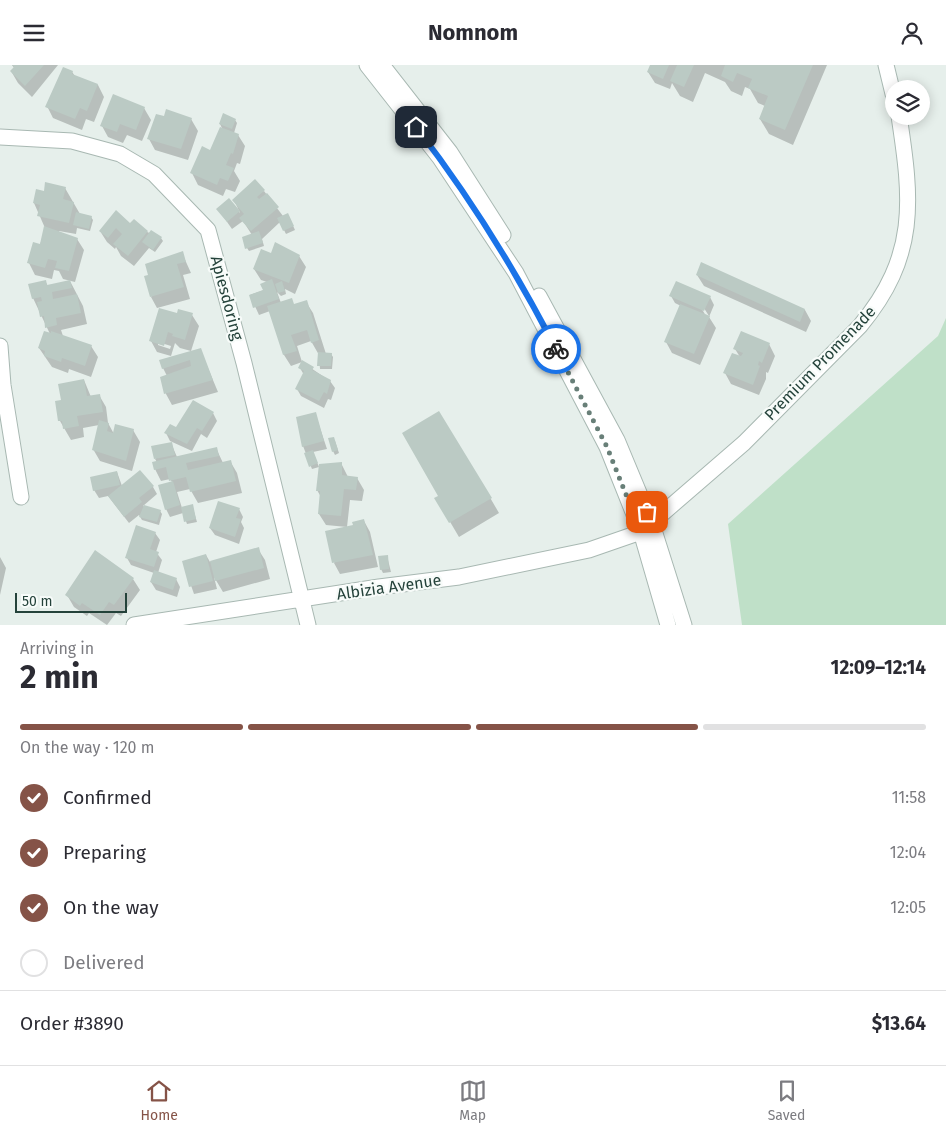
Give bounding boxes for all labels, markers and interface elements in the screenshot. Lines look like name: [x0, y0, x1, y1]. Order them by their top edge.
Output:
icon: menu: [20, 19, 48, 47]
text: Nomnom: [428, 19, 518, 46]
icon: person: [898, 19, 926, 47]
map controls: [885, 80, 930, 125]
button: layers: [885, 80, 930, 125]
pin: [395, 106, 437, 148]
icon: home: [402, 113, 430, 141]
street label: Apiesdoring: [207, 254, 248, 343]
street label: Premium Promenade: [760, 302, 880, 424]
courier: [531, 324, 581, 374]
icon: bike: [542, 335, 570, 363]
pin: [626, 491, 668, 533]
icon: bag: [633, 498, 661, 526]
street label: Albizia Avenue: [335, 570, 443, 604]
scale bar: [15, 590, 128, 613]
text: 50 m: [22, 593, 53, 610]
text: Arriving in: [20, 639, 94, 658]
text: 12:09–12:14: [831, 656, 926, 679]
text: 2 min: [20, 658, 99, 696]
text: On the way · 120 m: [20, 738, 154, 757]
icon: check: [20, 784, 48, 812]
text: Confirmed: [63, 786, 152, 809]
text: 11:58: [892, 788, 926, 807]
icon: check: [20, 839, 48, 867]
text: Preparing: [63, 841, 146, 864]
text: 12:04: [890, 843, 926, 862]
icon: check: [20, 894, 48, 922]
text: On the way: [63, 896, 159, 919]
text: 12:05: [890, 898, 926, 917]
text: Delivered: [63, 951, 145, 974]
text: Order #3890: [20, 1012, 124, 1035]
text: $13.64: [872, 1012, 926, 1035]
tab: Home: [140, 1077, 178, 1124]
tab: Map: [459, 1077, 487, 1124]
tab: Saved: [768, 1077, 806, 1124]

